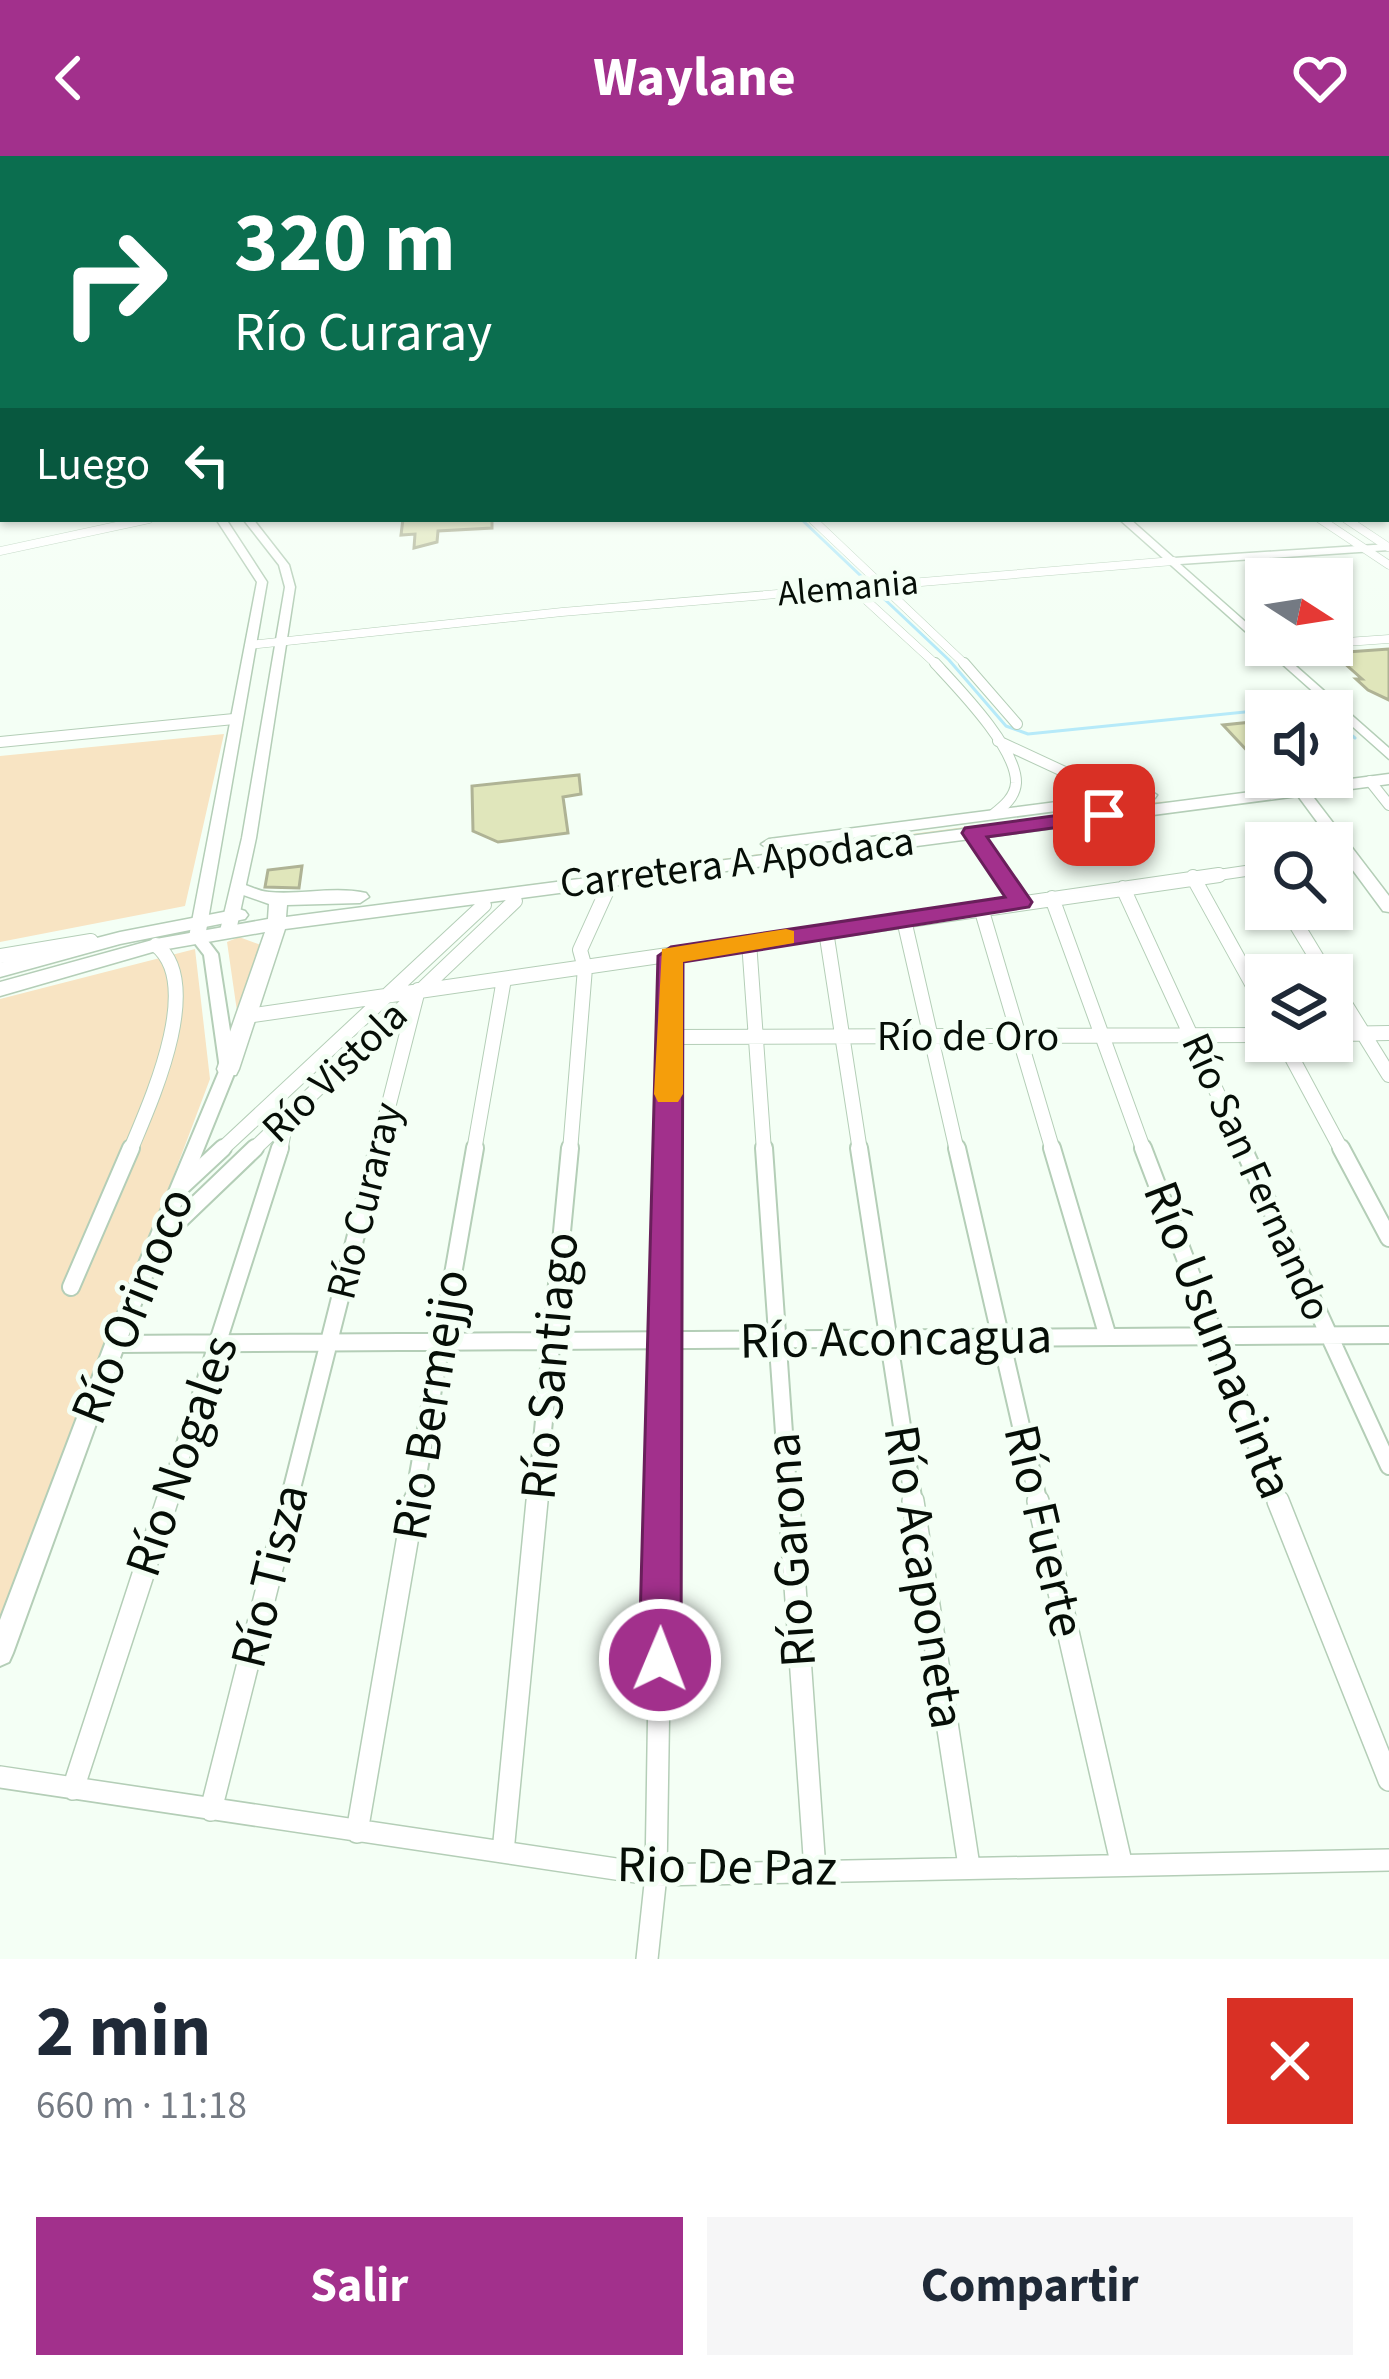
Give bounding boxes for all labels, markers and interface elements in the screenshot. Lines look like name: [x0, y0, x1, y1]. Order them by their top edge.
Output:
text: Waylane: [593, 40, 796, 117]
icon: back: [36, 45, 102, 111]
icon: heart: [1287, 45, 1353, 111]
text: 320 m: [234, 184, 456, 304]
icon: right: [36, 204, 192, 360]
text: Río Curaray: [234, 295, 492, 372]
icon: left: [174, 432, 240, 498]
text: Luego: [36, 433, 150, 497]
street label: Alemania: [775, 556, 921, 620]
north arrow: [1245, 558, 1353, 666]
map controls: [1245, 558, 1353, 1062]
button: sound: [1245, 690, 1353, 798]
pin: [1053, 764, 1155, 866]
icon: arrive: [1071, 782, 1137, 848]
street label: Carretera A Apodaca: [556, 812, 918, 914]
button: search: [1245, 822, 1353, 930]
button: layers: [1245, 954, 1353, 1062]
street label: Río Vistola: [249, 987, 421, 1157]
street label: Río de Oro: [877, 1007, 1059, 1067]
street label: Río San Fernando: [1166, 1024, 1346, 1330]
street label: Río Curaray: [312, 1096, 419, 1306]
street label: Río Usumacinta: [1124, 1171, 1312, 1509]
street label: Río Orinoco: [53, 1177, 213, 1435]
street label: Río Santiago: [502, 1229, 598, 1503]
street label: Rio Bermejjo: [374, 1265, 488, 1545]
street label: Río Aconcagua: [739, 1300, 1053, 1378]
street label: Río Nogales: [107, 1326, 257, 1586]
street label: Río Fuerte: [985, 1417, 1103, 1645]
street label: Río Acaponeta: [865, 1420, 983, 1734]
street label: Río Garona: [747, 1430, 835, 1670]
street label: Río Tisza: [212, 1477, 328, 1675]
position arrow: [597, 1597, 723, 1723]
street label: Rio De Paz: [616, 1829, 838, 1905]
text: 2 min: [36, 1981, 211, 2084]
button: close: [1227, 1998, 1353, 2124]
text: 660 m · 11:18: [36, 2078, 247, 2134]
button: Salir: [36, 2217, 683, 2355]
button: Compartir: [707, 2217, 1353, 2355]

